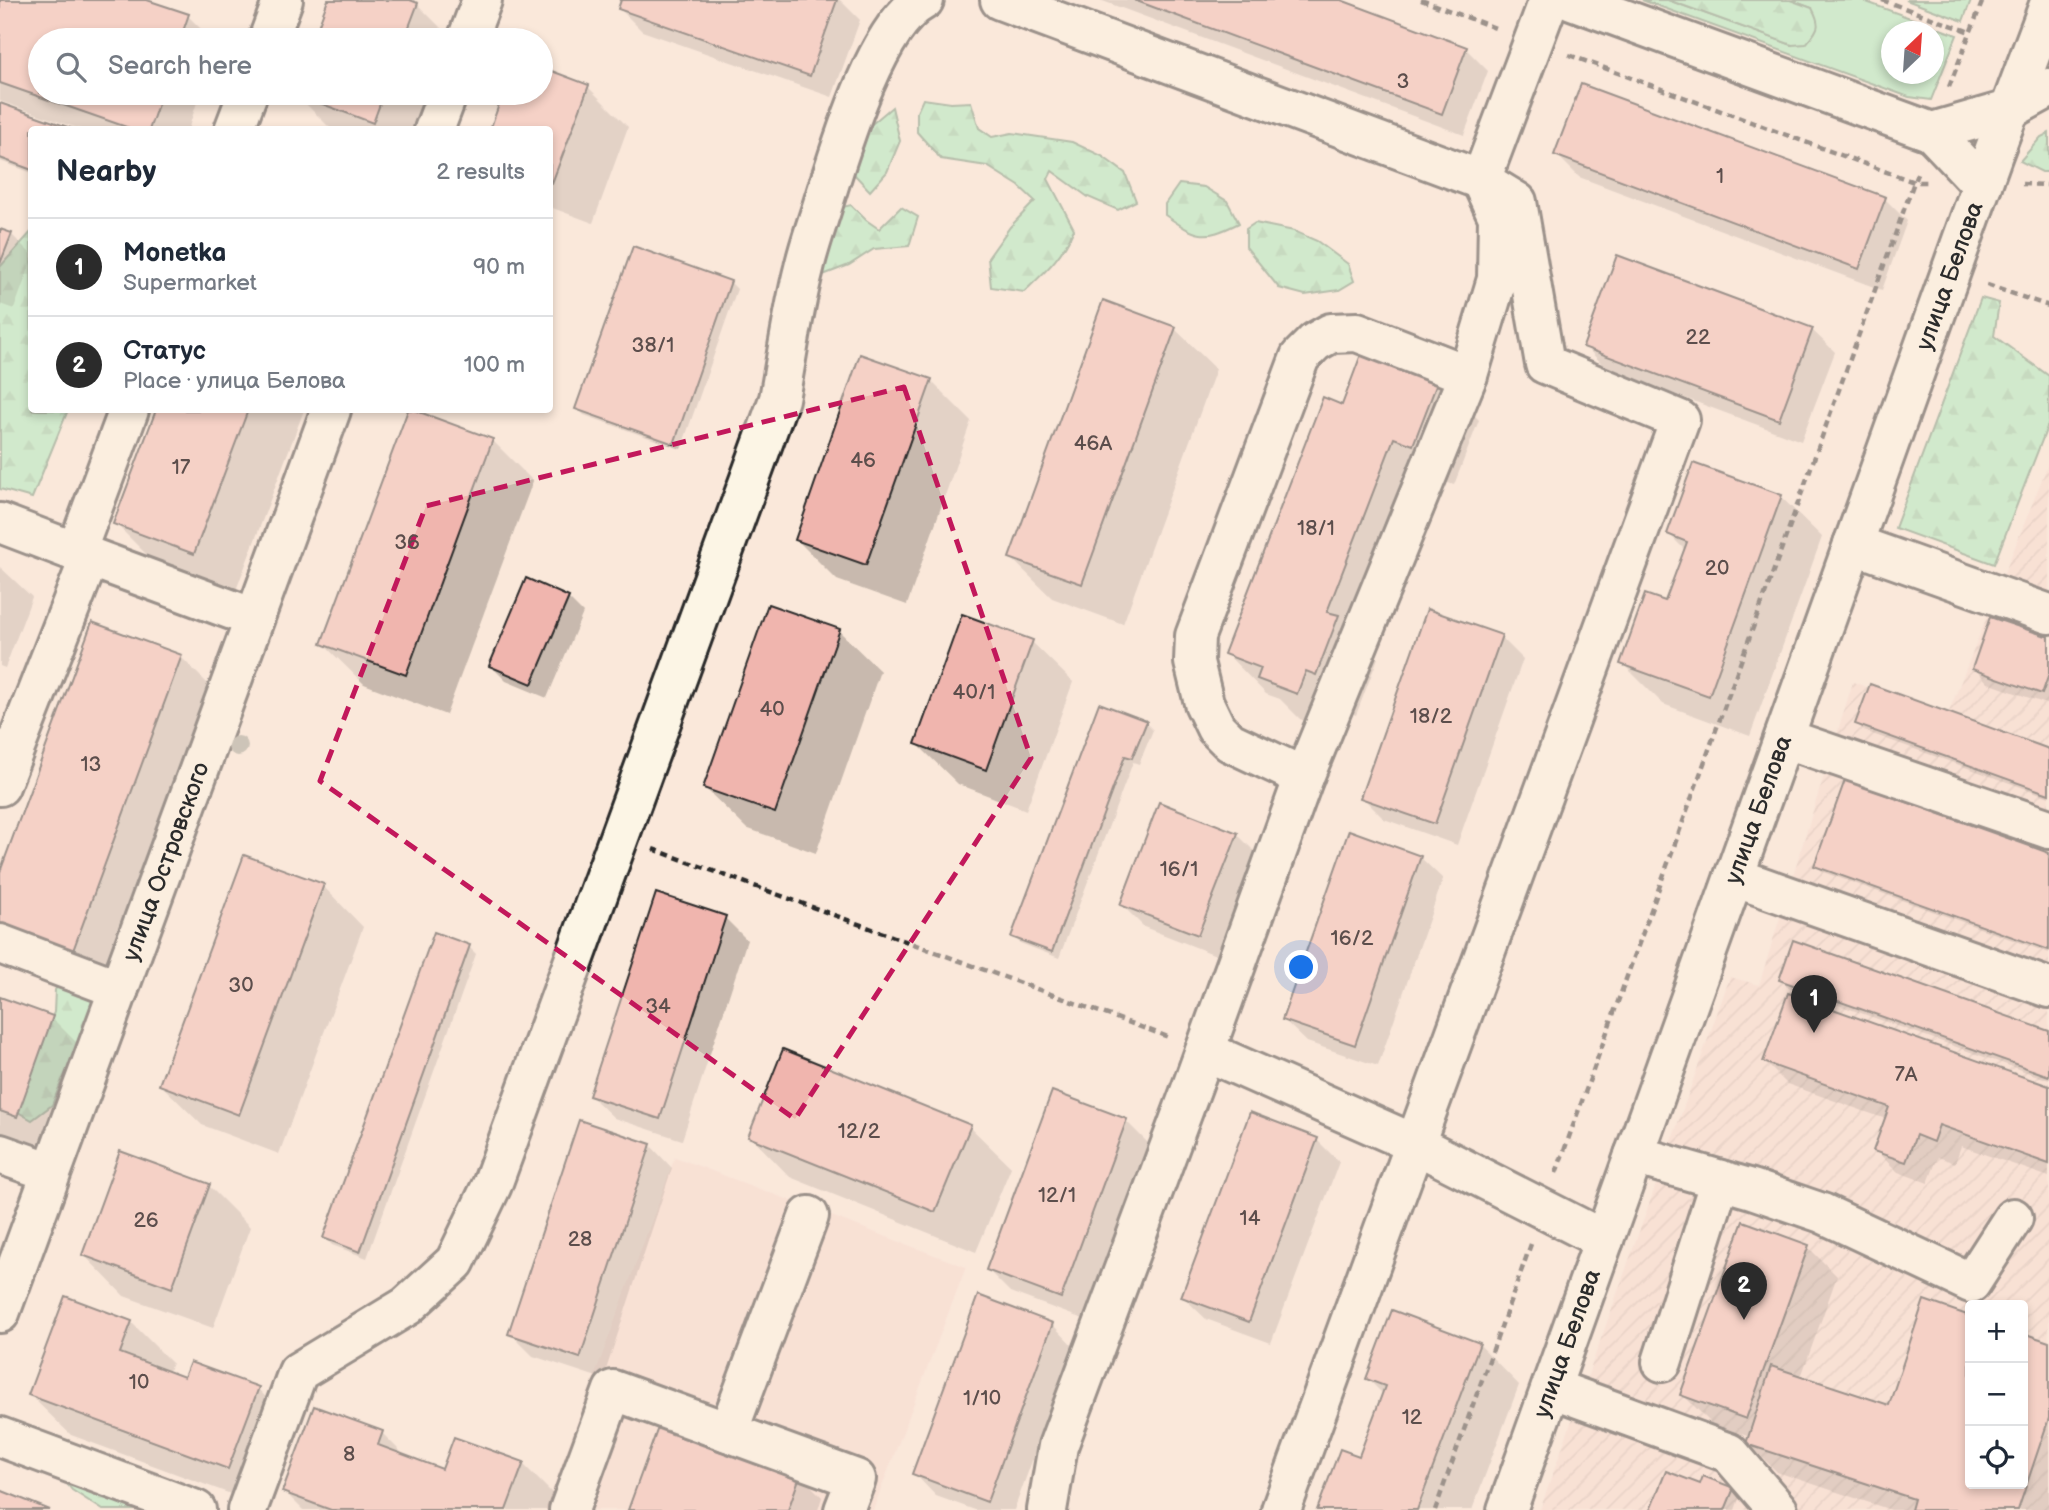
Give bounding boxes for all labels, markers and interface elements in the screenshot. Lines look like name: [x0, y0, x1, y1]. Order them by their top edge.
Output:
north arrow: [1881, 21, 1944, 84]
search box: [28, 28, 553, 105]
icon: search: [52, 48, 90, 86]
text: Search here: [108, 51, 252, 82]
house number: 3: [1397, 69, 1409, 94]
text: Nearby: [56, 154, 156, 190]
text: 2 results: [436, 158, 525, 186]
house number: 1: [1716, 164, 1724, 189]
street label: улица Белова: [1909, 198, 1989, 354]
text: Monetka: [123, 238, 226, 269]
text: 1: [74, 253, 84, 281]
text: 90 m: [473, 253, 525, 281]
text: Supermarket: [123, 269, 257, 297]
house number: 22: [1686, 325, 1711, 350]
house number: 38/1: [632, 333, 674, 358]
text: Статус: [123, 336, 206, 367]
text: 2: [72, 351, 86, 379]
text: 100 m: [464, 351, 525, 379]
text: Place · улица Белова: [123, 367, 346, 395]
house number: 46А: [1074, 431, 1112, 456]
house number: 46: [850, 448, 876, 473]
house number: 17: [172, 455, 191, 480]
house number: 18/1: [1297, 516, 1335, 541]
house number: 36: [394, 530, 420, 555]
house number: 20: [1705, 556, 1729, 581]
house number: 40/1: [953, 680, 995, 705]
house number: 40: [759, 697, 785, 722]
house number: 18/2: [1410, 704, 1453, 729]
street label: улица Белова: [1718, 731, 1798, 888]
house number: 13: [80, 752, 102, 777]
street label: улица Островского: [116, 758, 215, 965]
house number: 16/1: [1160, 857, 1198, 882]
house number: 16/2: [1331, 926, 1374, 951]
your location: [1284, 950, 1318, 984]
house number: 30: [228, 973, 254, 998]
pin: 1: [1791, 975, 1837, 1033]
house number: 34: [645, 994, 671, 1019]
house number: 7А: [1894, 1062, 1918, 1087]
house number: 12/2: [838, 1119, 881, 1144]
house number: 12/1: [1038, 1183, 1076, 1208]
house number: 14: [1240, 1206, 1261, 1231]
house number: 26: [133, 1208, 159, 1233]
house number: 28: [568, 1227, 592, 1252]
pin: 2: [1721, 1262, 1767, 1320]
street label: улица Белова: [1527, 1265, 1607, 1422]
map controls: [1965, 1300, 2028, 1489]
button: +: [1965, 1300, 2028, 1363]
button: −: [1965, 1363, 2028, 1426]
house number: 10: [129, 1370, 149, 1395]
house number: 1/10: [963, 1386, 1001, 1411]
house number: 12: [1402, 1405, 1423, 1430]
button: locate: [1965, 1426, 2028, 1489]
house number: 8: [343, 1442, 355, 1467]

